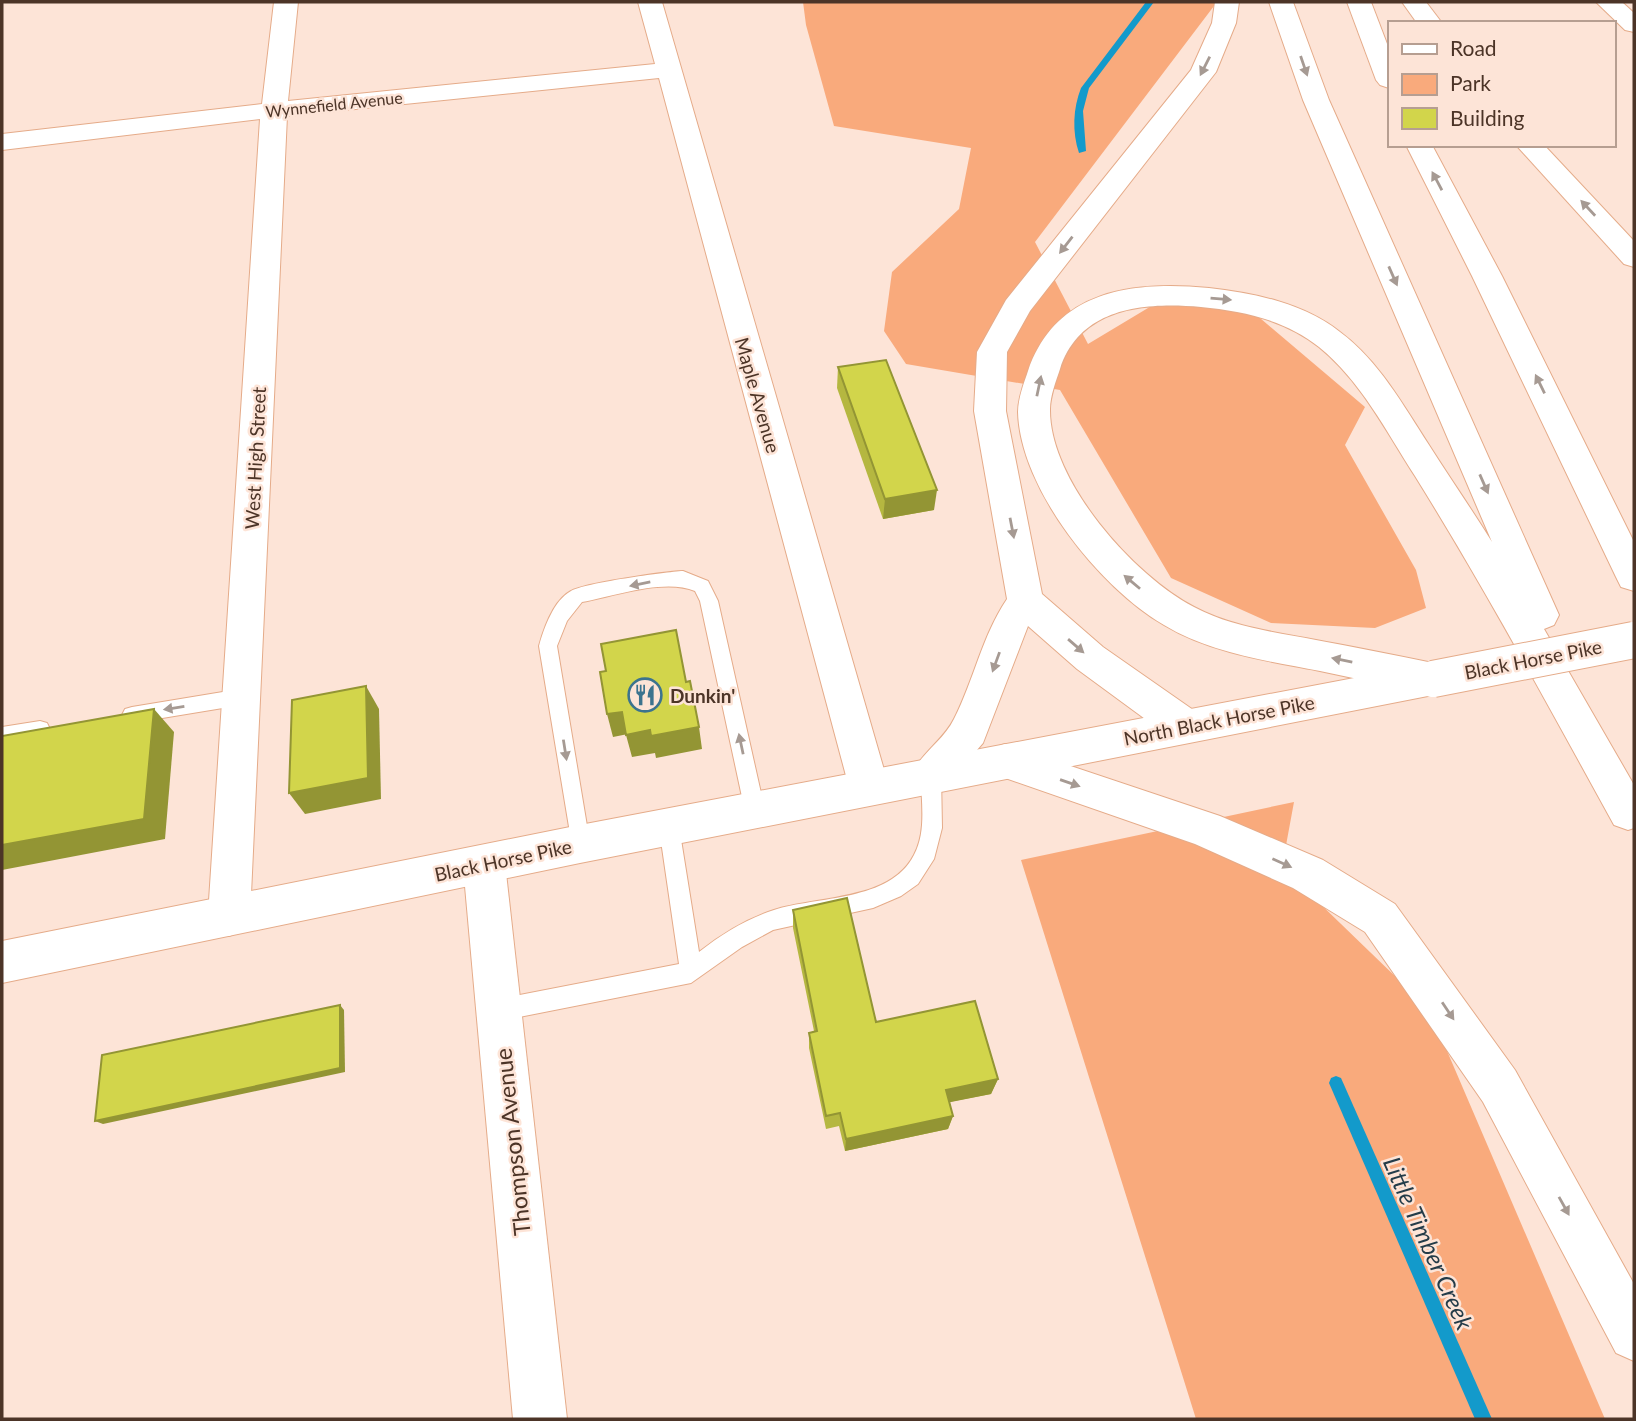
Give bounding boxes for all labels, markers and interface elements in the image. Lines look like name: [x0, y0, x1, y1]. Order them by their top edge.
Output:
legend: [1388, 21, 1615, 147]
text: Road: [1450, 35, 1497, 60]
one-way arrow: [1199, 56, 1211, 76]
one-way arrow: [1299, 56, 1310, 77]
text: Park: [1450, 70, 1491, 95]
street label: Wynnefield Avenue: [265, 87, 403, 121]
text: Building: [1450, 105, 1525, 130]
one-way arrow: [1432, 170, 1444, 190]
one-way arrow: [1580, 199, 1596, 217]
one-way arrow: [1059, 237, 1074, 254]
one-way arrow: [1388, 265, 1399, 286]
one-way arrow: [1210, 294, 1232, 305]
street label: Maple Avenue: [731, 335, 785, 455]
one-way arrow: [1534, 374, 1545, 394]
one-way arrow: [1034, 375, 1045, 397]
street label: West High Street: [240, 386, 270, 530]
one-way arrow: [1478, 474, 1490, 494]
one-way arrow: [1006, 517, 1017, 539]
one-way arrow: [1123, 574, 1141, 590]
one-way arrow: [629, 578, 651, 589]
street label: Black Horse Pike: [1462, 634, 1604, 684]
one-way arrow: [1068, 638, 1085, 653]
one-way arrow: [990, 652, 1001, 673]
one-way arrow: [1331, 655, 1353, 666]
restaurant icon: Dunkin': [626, 676, 664, 714]
place label: Dunkin': [670, 684, 735, 707]
street label: North Black Horse Pike: [1122, 690, 1316, 750]
one-way arrow: [163, 703, 185, 714]
one-way arrow: [735, 733, 746, 755]
one-way arrow: [560, 739, 571, 761]
one-way arrow: [1059, 778, 1080, 789]
street label: Black Horse Pike: [432, 834, 574, 886]
one-way arrow: [1272, 858, 1293, 869]
one-way arrow: [1441, 1001, 1454, 1021]
street label: Thompson Avenue: [488, 1047, 536, 1237]
water label: Little Timber Creek: [1378, 1152, 1480, 1335]
one-way arrow: [1558, 1196, 1570, 1216]

